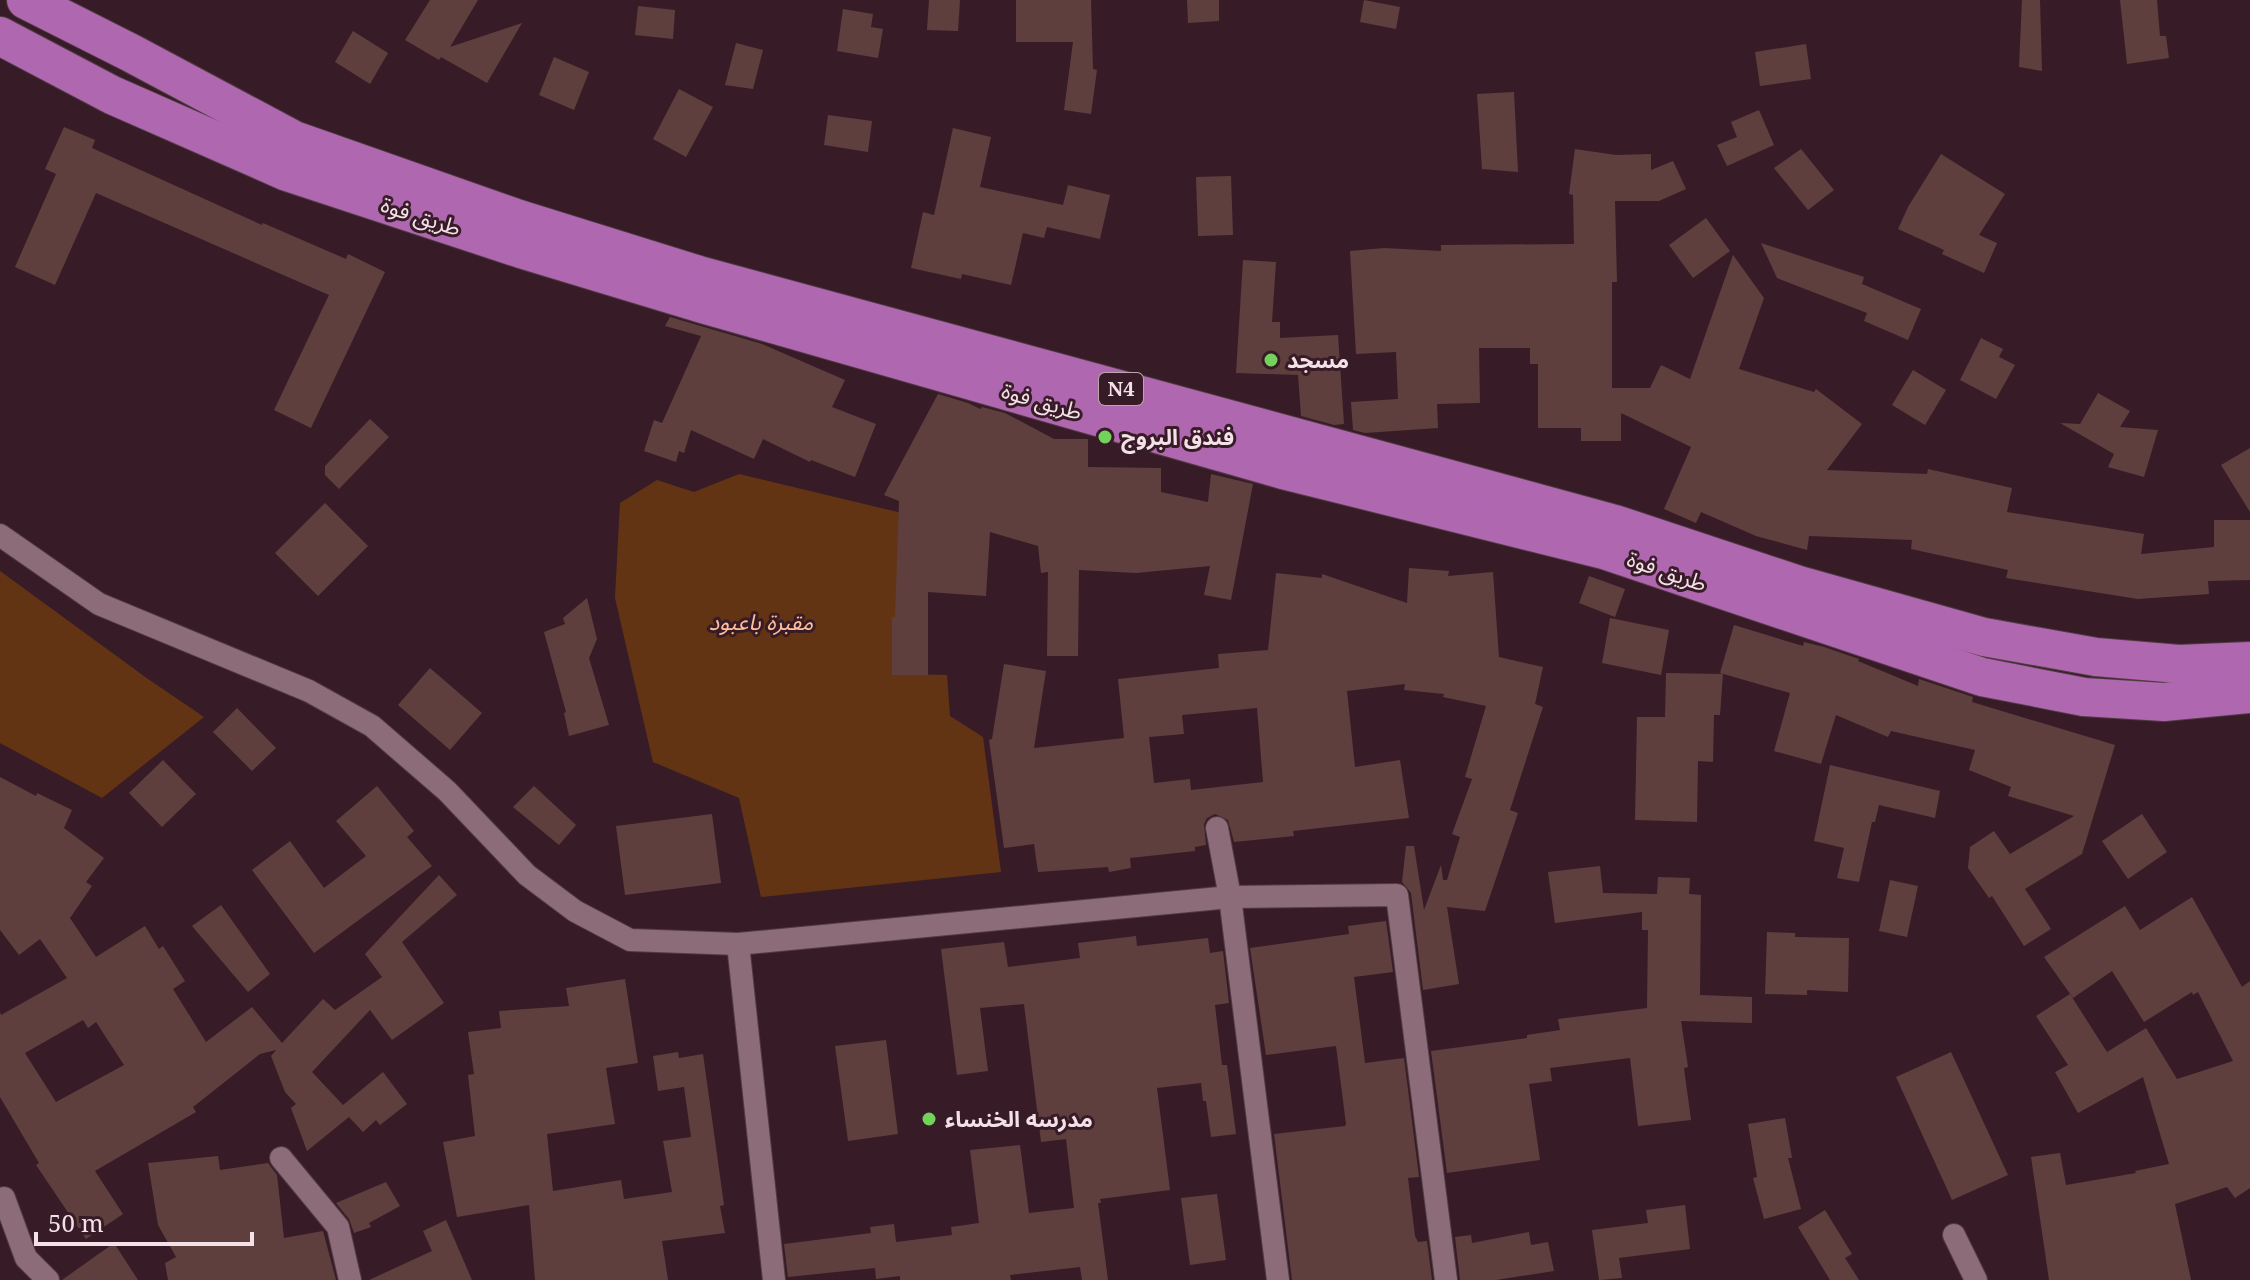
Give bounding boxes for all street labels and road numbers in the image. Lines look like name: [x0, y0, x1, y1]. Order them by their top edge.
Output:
street label: طريق فوة: [378, 188, 465, 242]
road number: N4: [1099, 373, 1143, 405]
street label: طريق فوة: [999, 374, 1086, 426]
street label: طريق فوة: [1624, 542, 1711, 598]

